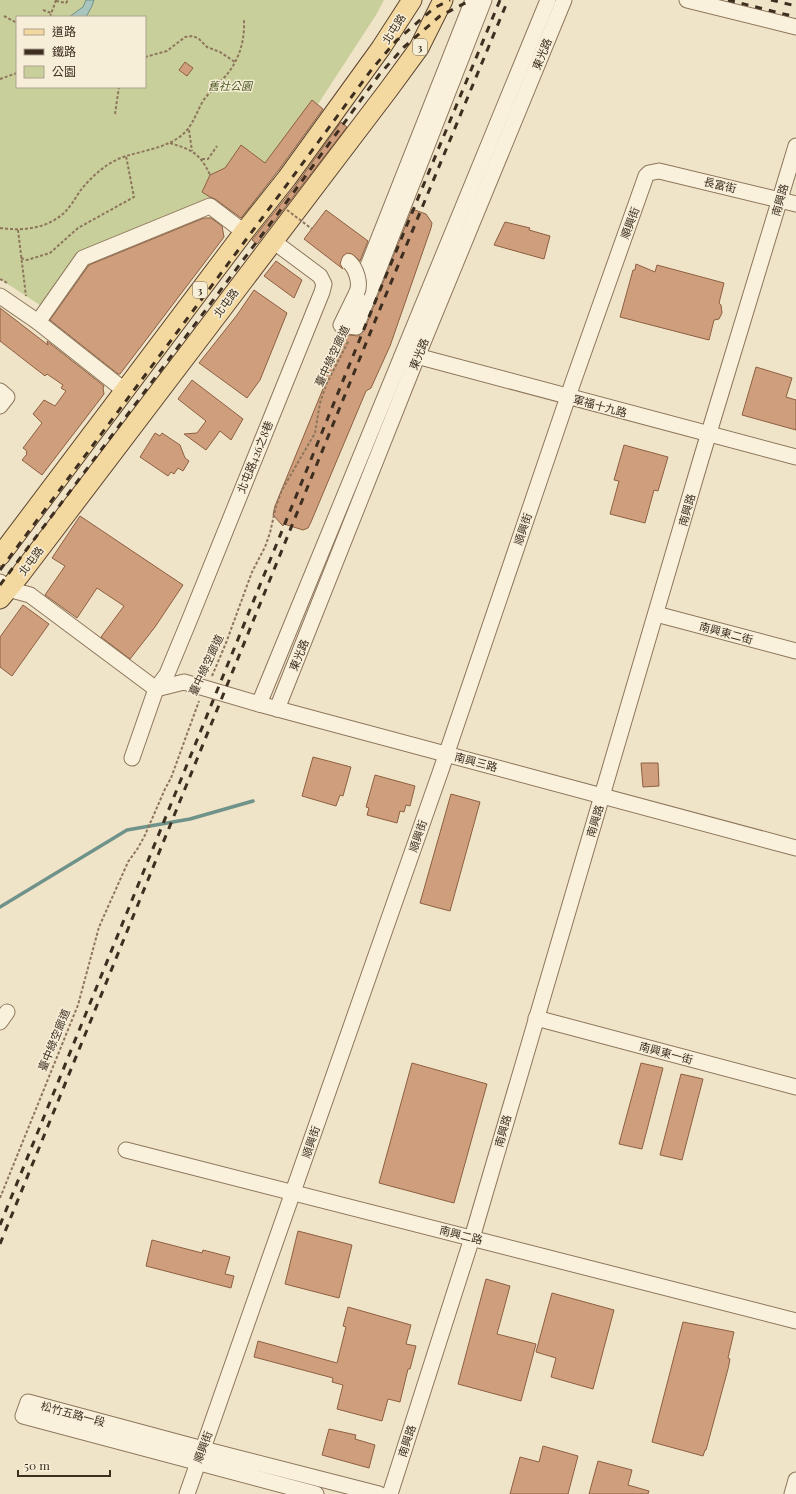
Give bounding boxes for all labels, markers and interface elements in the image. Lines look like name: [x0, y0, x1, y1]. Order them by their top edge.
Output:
street label: 北屯路: [378, 11, 409, 47]
legend: [16, 16, 146, 88]
text: 道路: [52, 23, 76, 39]
street label: 東光路: [528, 36, 555, 72]
road number: 3: [413, 39, 427, 55]
text: 鐵路: [52, 43, 76, 59]
text: 公園: [52, 63, 76, 79]
park label: 舊社公園: [208, 78, 254, 93]
street label: 長富街: [702, 173, 738, 196]
street label: 南興路: [768, 182, 791, 218]
street label: 順興街: [617, 205, 642, 241]
road number: 3: [193, 282, 207, 298]
street label: 北屯路: [210, 285, 242, 320]
street label: 臺中綠空廊道: [311, 323, 352, 389]
street label: 東光路: [405, 336, 432, 372]
street label: 軍福十九路: [572, 391, 629, 420]
street label: 北屯路426之8巷: [233, 418, 276, 495]
street label: 南興路: [675, 492, 698, 528]
street label: 順興街: [510, 511, 535, 547]
street label: 北屯路: [15, 543, 47, 578]
street label: 南興東二街: [698, 618, 755, 647]
street label: 臺中綠空廊道: [185, 632, 226, 698]
street label: 東光路: [285, 637, 312, 673]
street label: 南興三路: [453, 749, 499, 774]
street label: 南興路: [583, 803, 607, 839]
street label: 順興街: [405, 818, 430, 854]
street label: 臺中綠空廊道: [34, 1006, 73, 1073]
street label: 南興東一街: [638, 1038, 695, 1067]
street label: 南興路: [491, 1113, 514, 1149]
street label: 順興街: [298, 1124, 323, 1160]
street label: 南興二路: [438, 1222, 484, 1247]
street label: 松竹五路一段: [39, 1398, 107, 1429]
street label: 南興路: [394, 1423, 419, 1459]
street label: 順興街: [190, 1429, 215, 1465]
scale bar: [18, 1452, 110, 1478]
text: 50 m: [24, 1457, 50, 1473]

